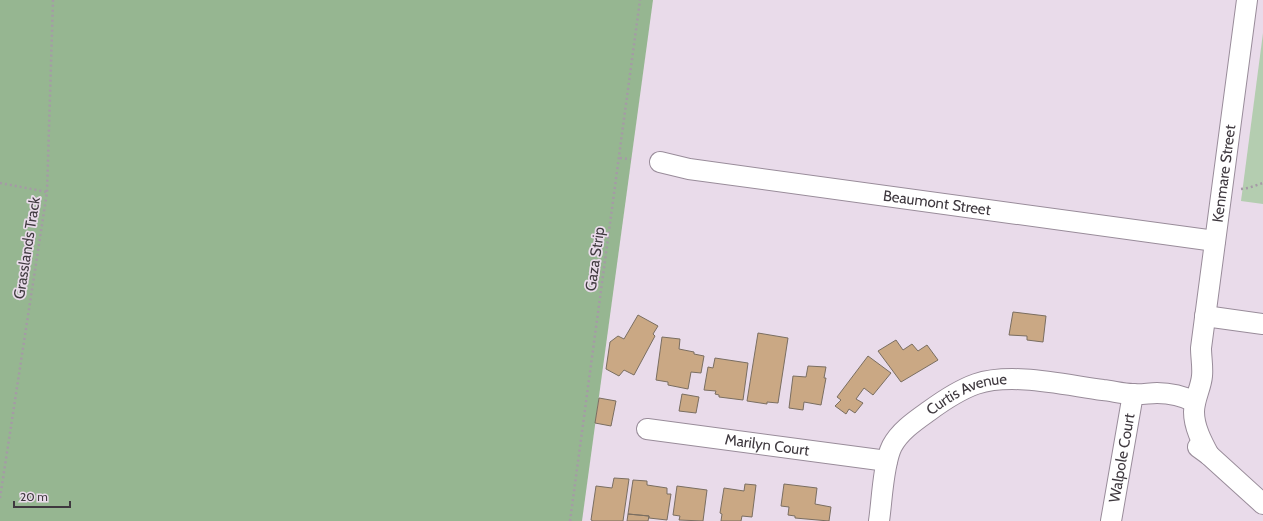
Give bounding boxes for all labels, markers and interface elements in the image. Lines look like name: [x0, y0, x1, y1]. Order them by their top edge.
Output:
street label: Kenmare Street: [1209, 123, 1239, 224]
street label: Beaumont Street: [882, 187, 992, 219]
street label: Grasslands Track: [10, 195, 44, 300]
street label: Gaza Strip: [582, 226, 608, 292]
street label: Curtis Avenue: [923, 370, 1008, 419]
street label: Walpole Court: [1105, 412, 1139, 504]
street label: Marilyn Court: [724, 430, 810, 460]
scale bar: [14, 483, 70, 509]
text: 20 m: [20, 489, 48, 504]

